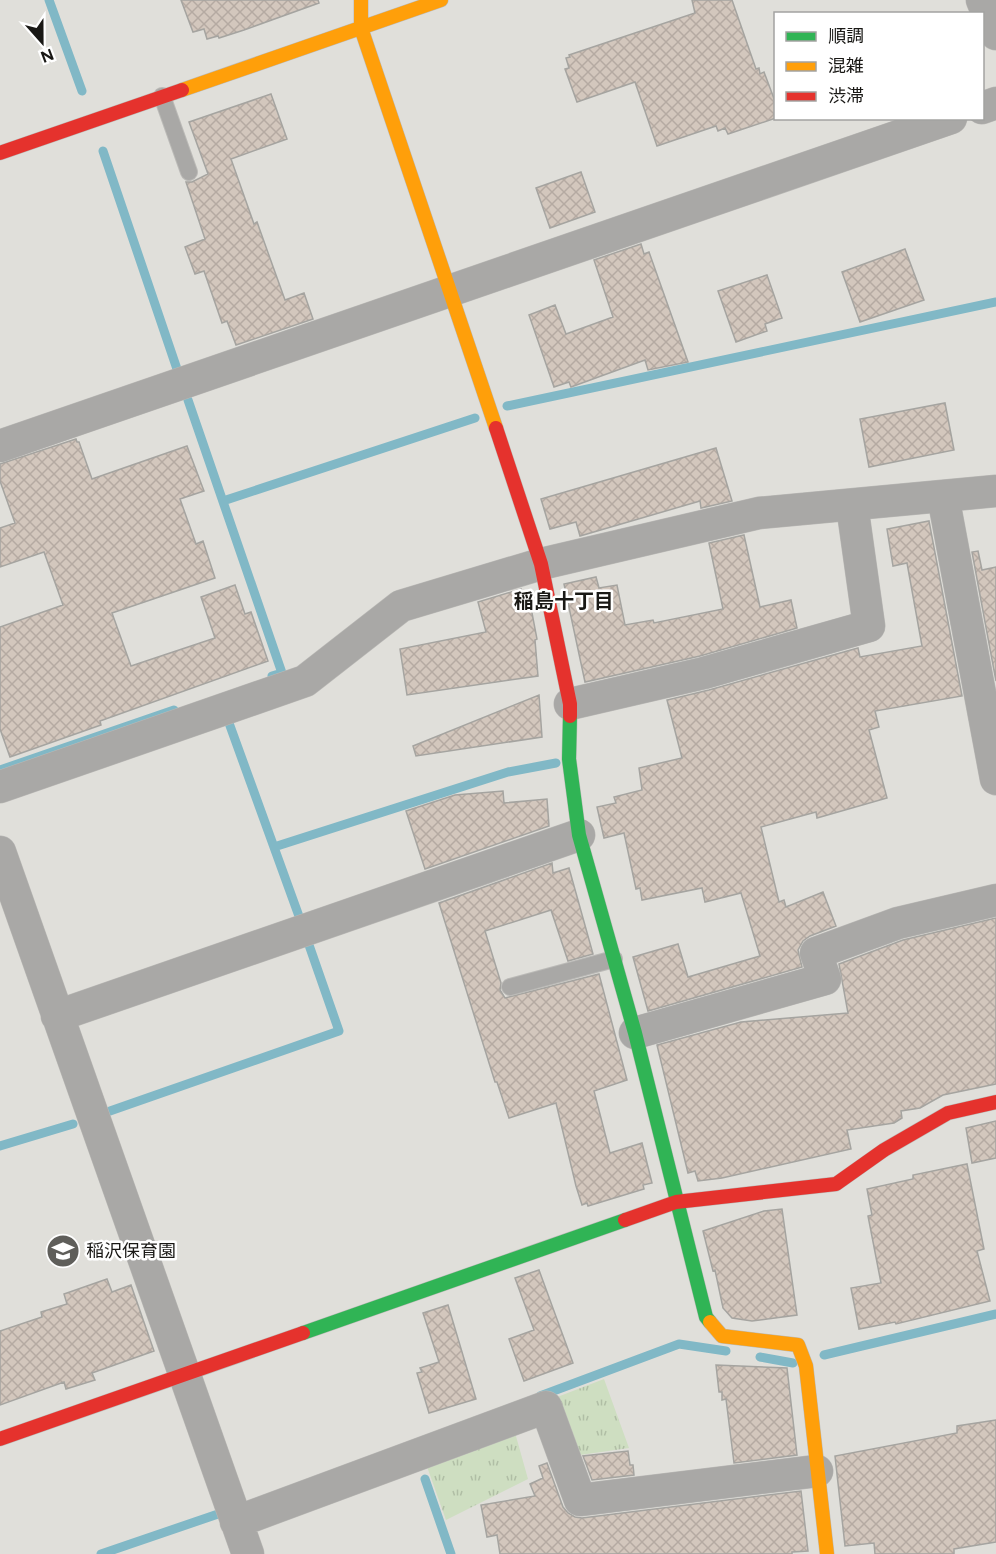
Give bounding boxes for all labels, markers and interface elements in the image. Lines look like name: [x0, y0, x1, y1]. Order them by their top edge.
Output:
north arrow: [12, 12, 72, 72]
legend: [774, 12, 984, 120]
text: 順調: [828, 25, 864, 47]
text: N: [38, 44, 56, 67]
text: 混雑: [828, 55, 864, 77]
text: 渋滞: [828, 85, 864, 107]
district label: 稲島十丁目: [514, 589, 614, 613]
school or university icon: 稲沢保育園: [45, 1233, 81, 1269]
place label: 稲沢保育園: [86, 1240, 176, 1262]

